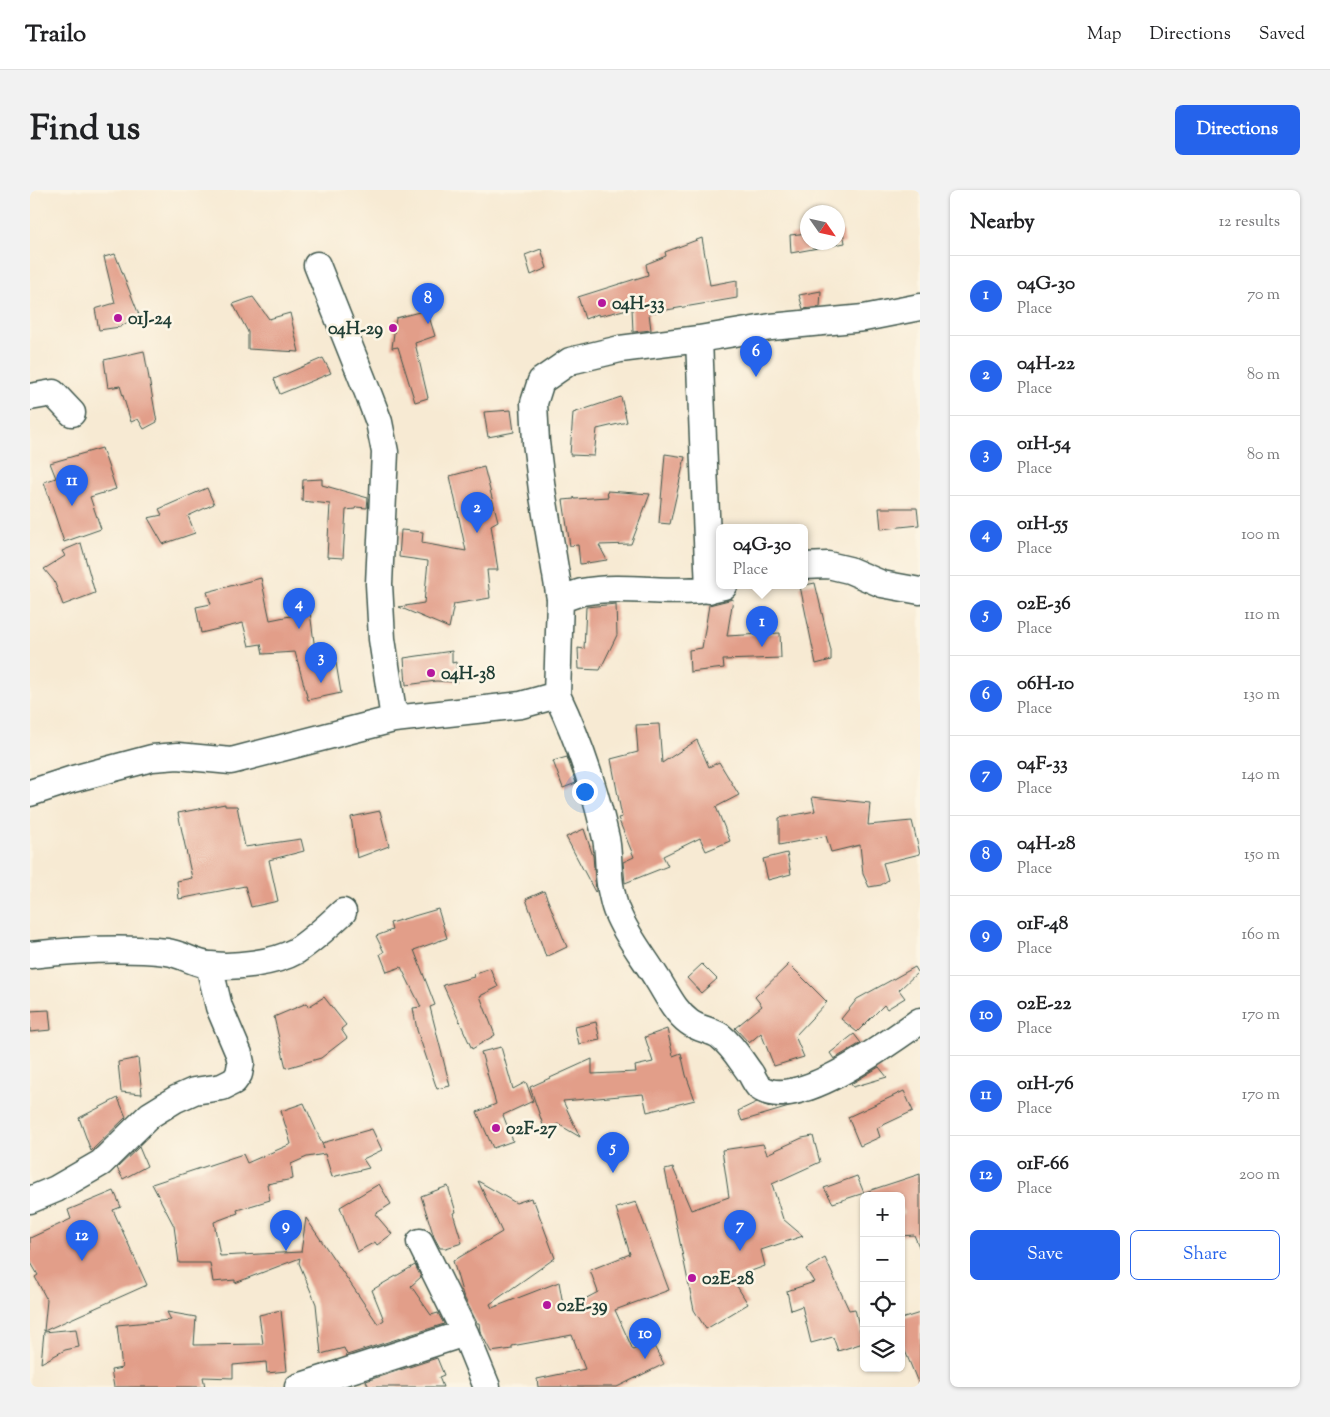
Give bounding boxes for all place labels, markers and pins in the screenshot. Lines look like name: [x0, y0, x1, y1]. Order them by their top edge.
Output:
pin: 8: [412, 283, 444, 324]
place label: 04H-33: [612, 292, 665, 318]
marker: 04H-33: [596, 297, 608, 309]
place label: 01J-24: [128, 307, 172, 333]
marker: 01J-24: [112, 312, 124, 324]
place label: 04H-29: [328, 317, 383, 343]
marker: 04H-29: [387, 322, 399, 334]
pin: 6: [740, 336, 772, 377]
pin: 11: [56, 465, 88, 506]
pin: 2: [461, 492, 493, 533]
pin: 4: [283, 588, 315, 629]
pin: 1: [746, 606, 778, 647]
pin: 3: [305, 642, 337, 683]
place label: 04H-38: [441, 662, 495, 688]
marker: 04H-38: [425, 667, 437, 679]
place label: 02F-27: [506, 1117, 558, 1143]
marker: 02F-27: [490, 1122, 502, 1134]
pin: 5: [597, 1132, 629, 1173]
pin: 9: [270, 1210, 302, 1251]
pin: 7: [724, 1210, 756, 1251]
pin: 12: [66, 1220, 98, 1261]
place label: 02E-28: [702, 1267, 754, 1293]
marker: 02E-28: [686, 1272, 698, 1284]
place label: 02E-39: [557, 1294, 608, 1320]
marker: 02E-39: [541, 1299, 553, 1311]
pin: 10: [629, 1318, 661, 1359]

